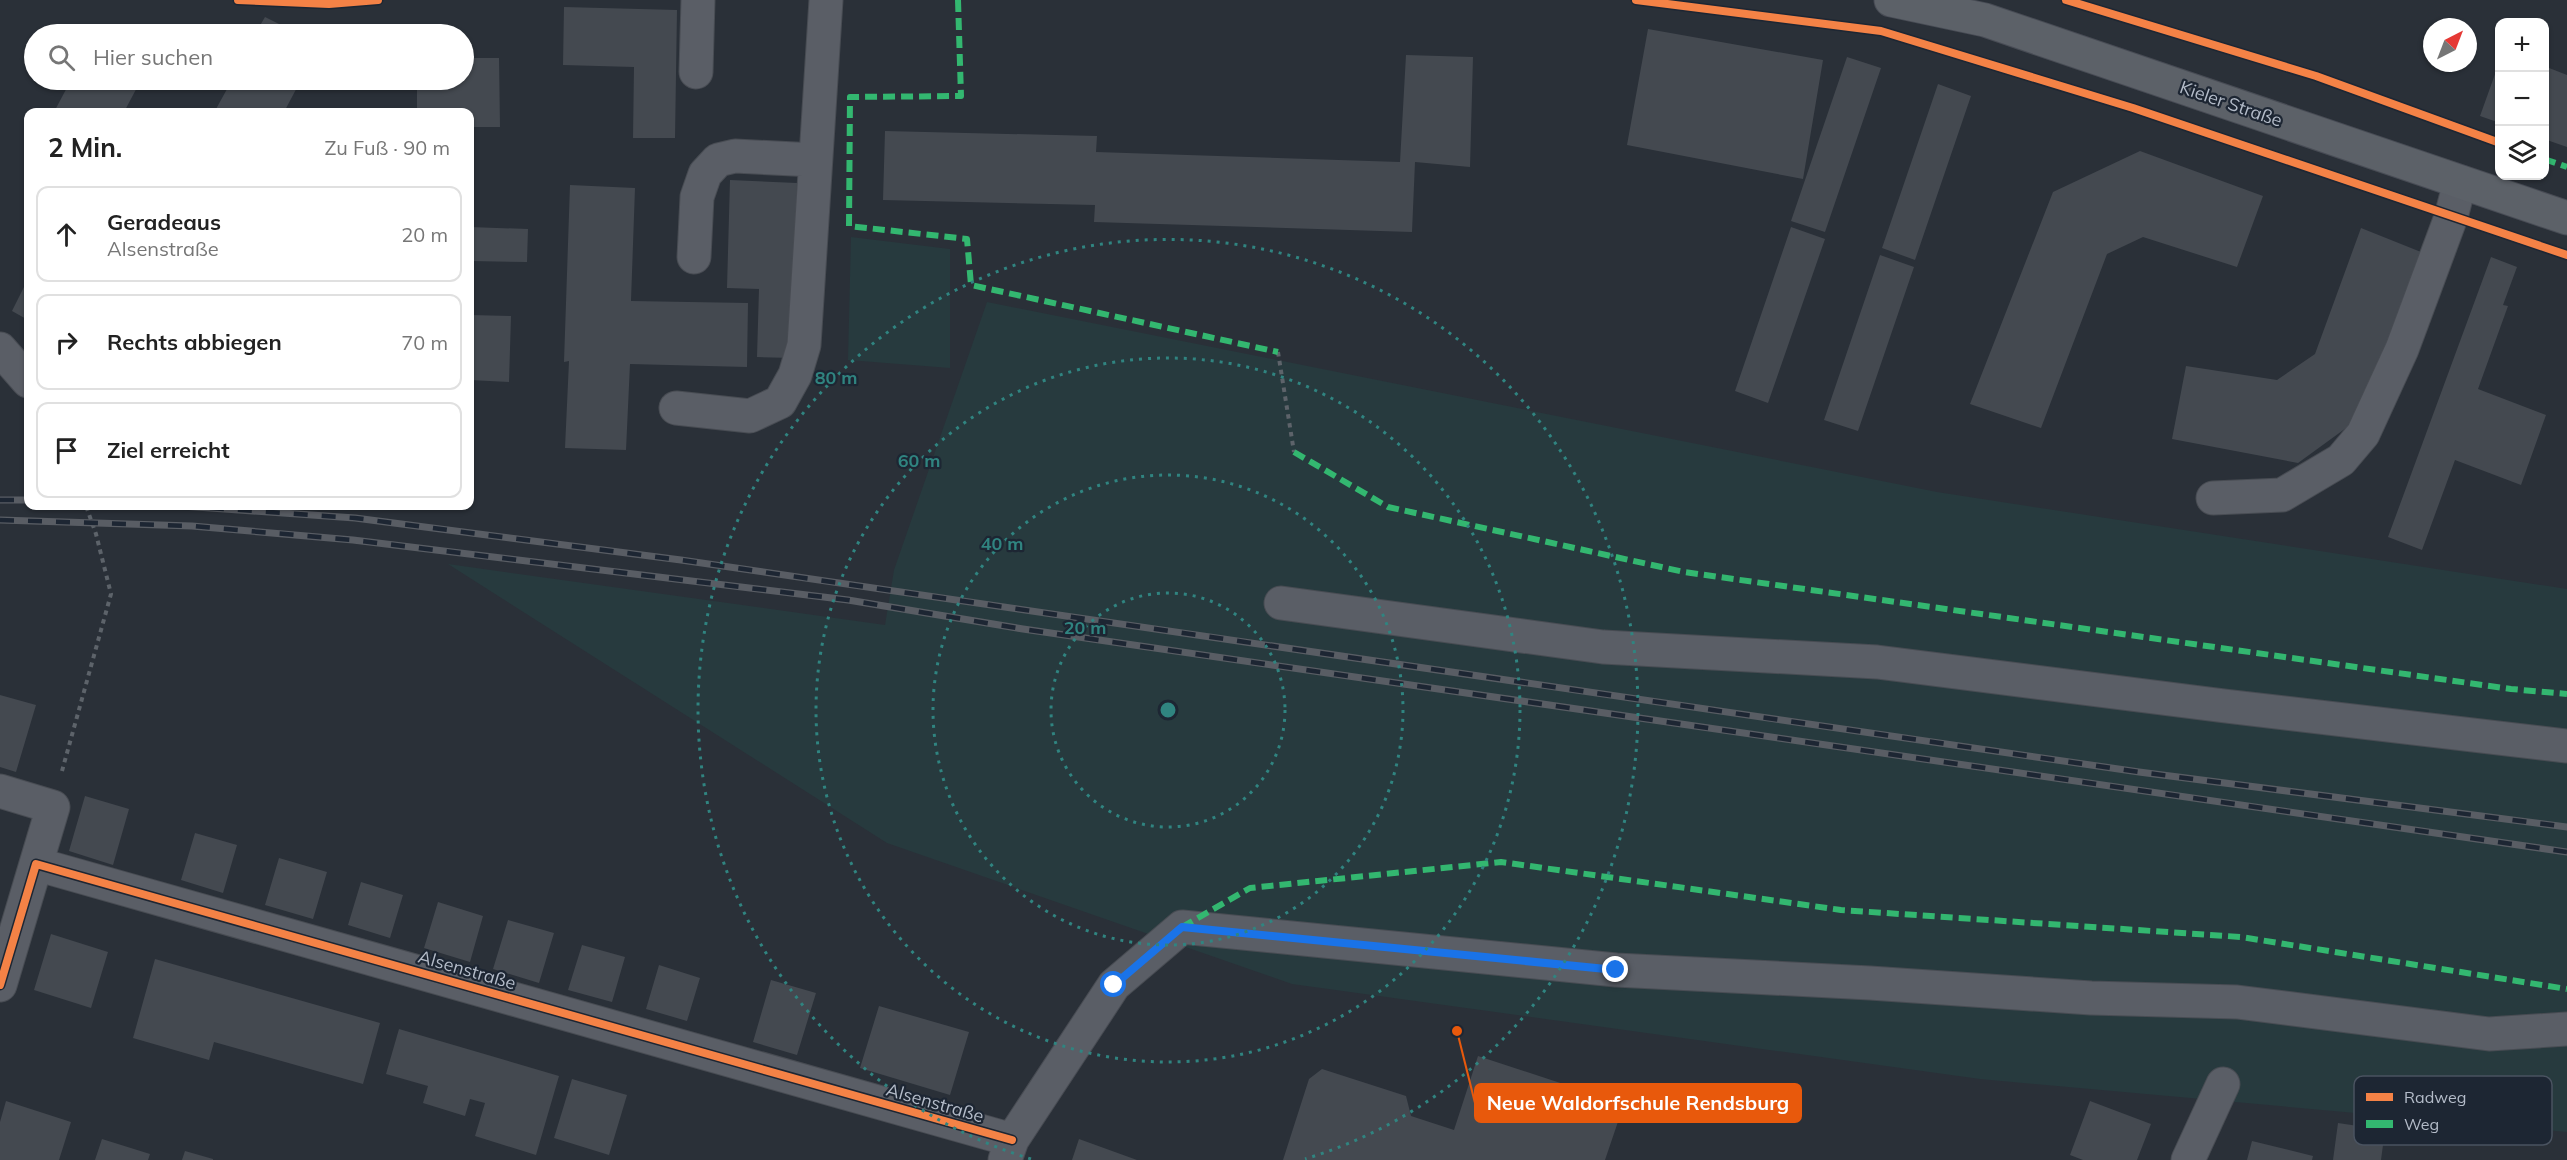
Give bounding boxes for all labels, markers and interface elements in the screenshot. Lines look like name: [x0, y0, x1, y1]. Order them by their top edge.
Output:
north arrow: [2423, 18, 2477, 72]
map controls: [2495, 18, 2549, 180]
button: +: [2495, 18, 2549, 72]
search box: [24, 24, 474, 90]
icon: search: [45, 41, 78, 74]
text: Hier suchen: [93, 43, 213, 71]
button: −: [2495, 72, 2549, 126]
street label: Kieler Straße: [2177, 75, 2285, 132]
button: layers: [2495, 126, 2549, 180]
text: 2 Min.: [48, 131, 122, 164]
text: Zu Fuß · 90 m: [324, 135, 450, 160]
text: Geradeaus: [107, 208, 221, 236]
icon: ahead: [50, 218, 83, 251]
text: 20 m: [401, 222, 448, 247]
text: Alsenstraße: [107, 236, 219, 261]
icon: right: [50, 326, 83, 359]
text: Rechts abbiegen: [107, 328, 282, 356]
text: 70 m: [401, 330, 448, 355]
text: 80 m: [815, 366, 857, 389]
icon: arrive: [50, 434, 83, 467]
text: Ziel erreicht: [107, 436, 230, 464]
text: 60 m: [898, 449, 940, 472]
text: 40 m: [981, 532, 1023, 555]
text: 20 m: [1064, 616, 1106, 639]
centre of rings: [1158, 700, 1178, 720]
street label: Alsenstraße: [416, 945, 519, 994]
route end: [1602, 956, 1628, 982]
route start: [1100, 971, 1126, 997]
legend: [2354, 1076, 2552, 1145]
street label: Alsenstraße: [884, 1078, 987, 1127]
callout: Neue Waldorfschule Rendsburg: [1475, 1084, 1801, 1122]
text: Radweg: [2404, 1087, 2466, 1107]
text: Neue Waldorfschule Rendsburg: [1487, 1090, 1789, 1115]
text: Weg: [2404, 1114, 2439, 1134]

